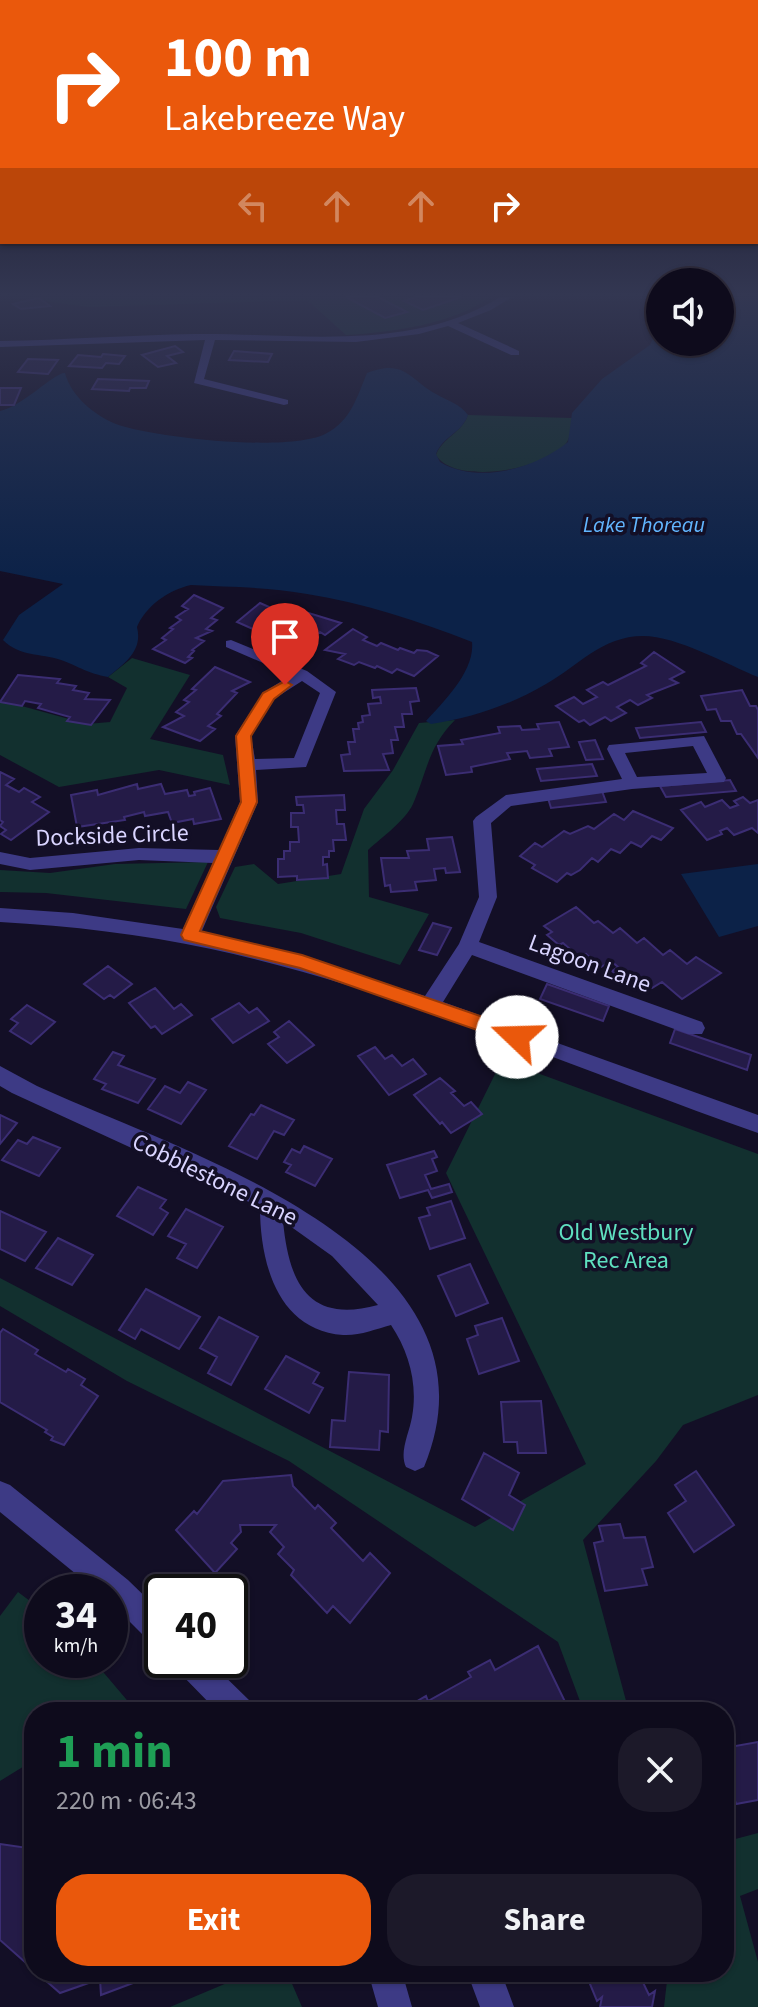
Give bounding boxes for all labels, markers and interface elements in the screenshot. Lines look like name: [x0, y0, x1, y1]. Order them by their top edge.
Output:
text: 100 m: [164, 19, 312, 98]
icon: right: [32, 32, 136, 136]
text: Lakebreeze Way: [164, 93, 405, 144]
icon: left: [231, 184, 275, 228]
icon: ahead: [315, 184, 359, 228]
icon: ahead: [399, 184, 443, 228]
icon: right: [483, 184, 527, 228]
map controls: [646, 268, 734, 356]
button: sound: [646, 268, 734, 356]
water label: Lake Thoreau: [583, 509, 705, 541]
pin: [251, 603, 319, 685]
icon: arrive: [263, 615, 307, 659]
street label: Dockside Circle: [35, 815, 189, 856]
street label: Lagoon Lane: [524, 925, 656, 1002]
position arrow: [475, 995, 559, 1079]
street label: Cobblestone Lane: [126, 1124, 303, 1235]
park label: Old Westbury Rec Area: [558, 1215, 694, 1278]
speed limit sign: 40: [144, 1574, 248, 1678]
text: 34: [55, 1587, 97, 1644]
text: km/h: [54, 1632, 98, 1660]
text: 1 min: [56, 1718, 173, 1786]
button: close: [618, 1728, 702, 1812]
text: 220 m · 06:43: [56, 1782, 197, 1819]
button: Exit: [56, 1874, 371, 1966]
button: Share: [387, 1874, 702, 1966]

